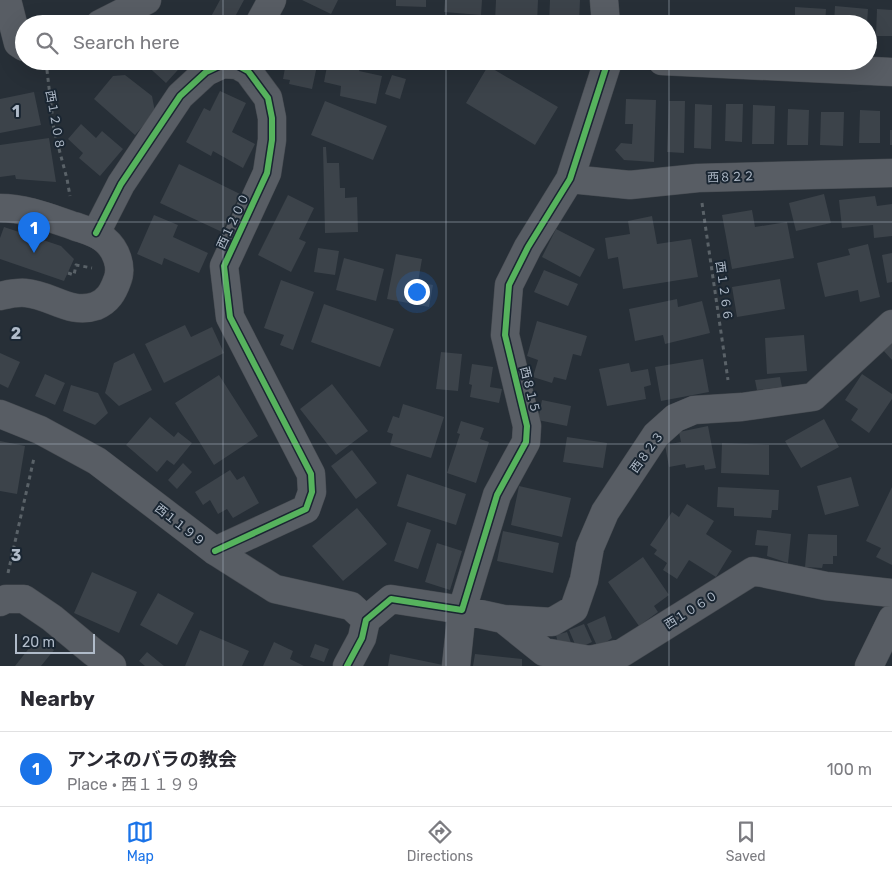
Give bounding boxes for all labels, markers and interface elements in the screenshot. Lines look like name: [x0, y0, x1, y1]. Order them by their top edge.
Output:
search box: [15, 15, 877, 70]
icon: search: [33, 29, 61, 57]
text: Search here: [73, 31, 180, 54]
street label: 西１２０８: [43, 89, 67, 151]
text: 1: [12, 102, 20, 121]
street label: 西８２２: [707, 169, 755, 185]
street label: 西１２００: [214, 191, 252, 251]
pin: 1: [18, 212, 50, 253]
street label: 西１２６６: [713, 260, 735, 322]
your location: [404, 279, 430, 305]
text: 2: [11, 324, 21, 343]
street label: 西８１５: [517, 365, 543, 415]
street label: 西８２３: [627, 428, 667, 476]
street label: 西１１９９: [152, 501, 208, 549]
text: 3: [11, 546, 21, 565]
street label: 西１０６０: [662, 588, 720, 632]
scale bar: [15, 631, 95, 654]
text: 20 m: [22, 634, 55, 651]
text: Nearby: [20, 686, 95, 711]
text: アンネのバラの教会: [67, 748, 237, 771]
text: 1: [32, 760, 40, 779]
text: 100 m: [827, 760, 872, 779]
text: Place · 西１１９９: [67, 775, 201, 794]
tab: Map: [126, 818, 154, 865]
tab: Directions: [407, 818, 473, 865]
tab: Saved: [726, 818, 766, 865]

